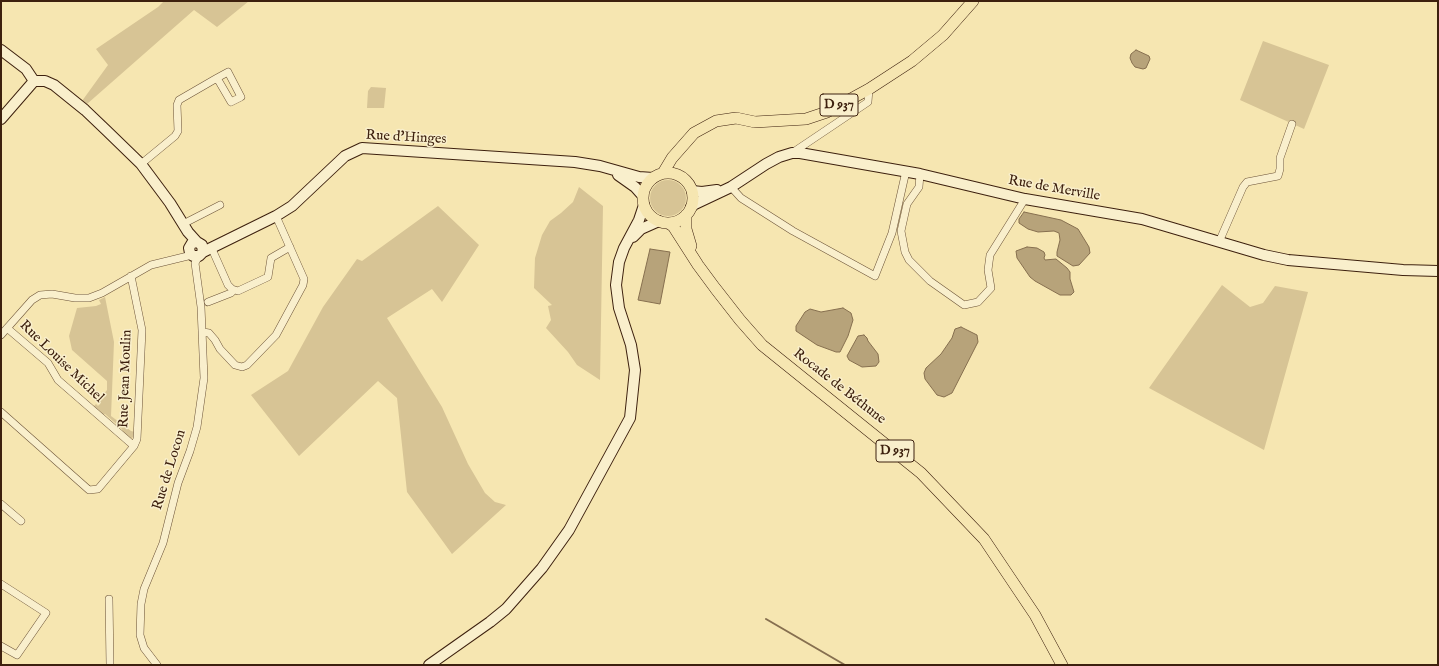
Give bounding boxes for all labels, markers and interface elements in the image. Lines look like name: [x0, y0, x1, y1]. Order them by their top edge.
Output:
road number: D 937: [820, 94, 858, 116]
street label: Rue d'Hinges: [365, 127, 447, 149]
street label: Rue de Merville: [1007, 173, 1101, 205]
street label: Rue Louise Michel: [15, 317, 107, 407]
street label: Rue Jean Moulin: [116, 329, 136, 429]
street label: Rocade de Béthune: [789, 346, 889, 428]
street label: Rue de Locon: [150, 428, 190, 512]
road number: D 937: [876, 440, 914, 462]

